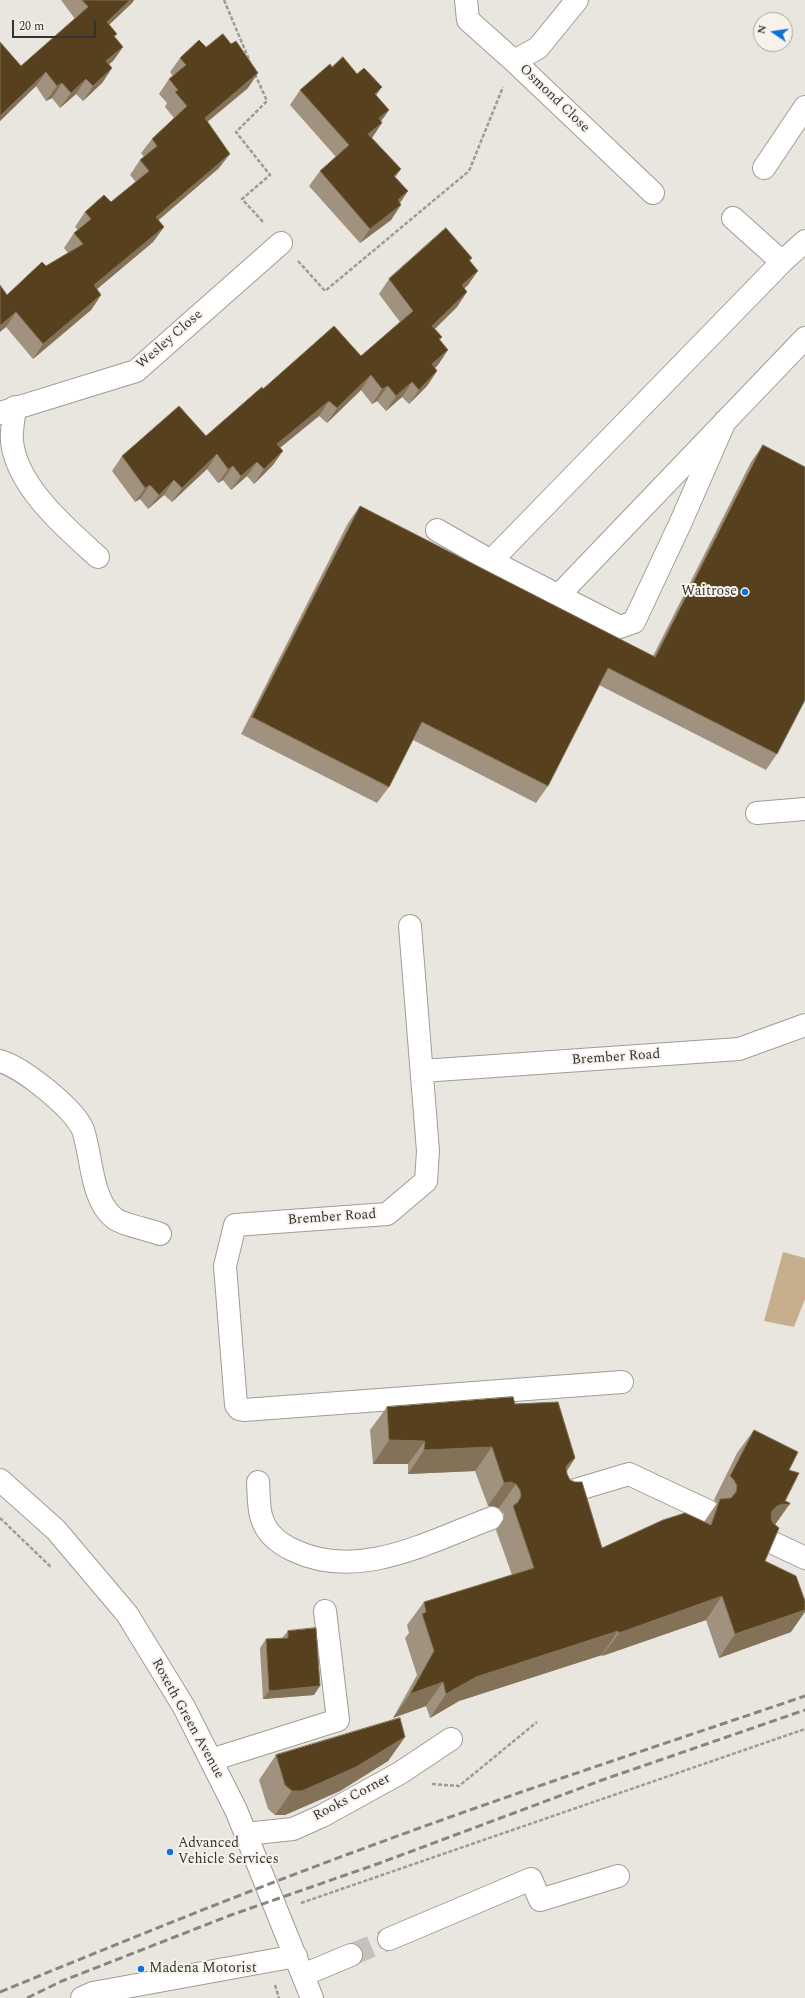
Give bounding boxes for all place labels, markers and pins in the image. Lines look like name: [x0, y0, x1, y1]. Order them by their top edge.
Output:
place label: Waitrose: [681, 584, 737, 600]
marker: Waitrose: [740, 587, 750, 597]
place label: Advanced Vehicle Services: [178, 1836, 279, 1868]
marker: Advanced Vehicle Services: [165, 1847, 175, 1857]
place label: Madena Motorist: [149, 1961, 257, 1977]
marker: Madena Motorist: [136, 1964, 146, 1974]

